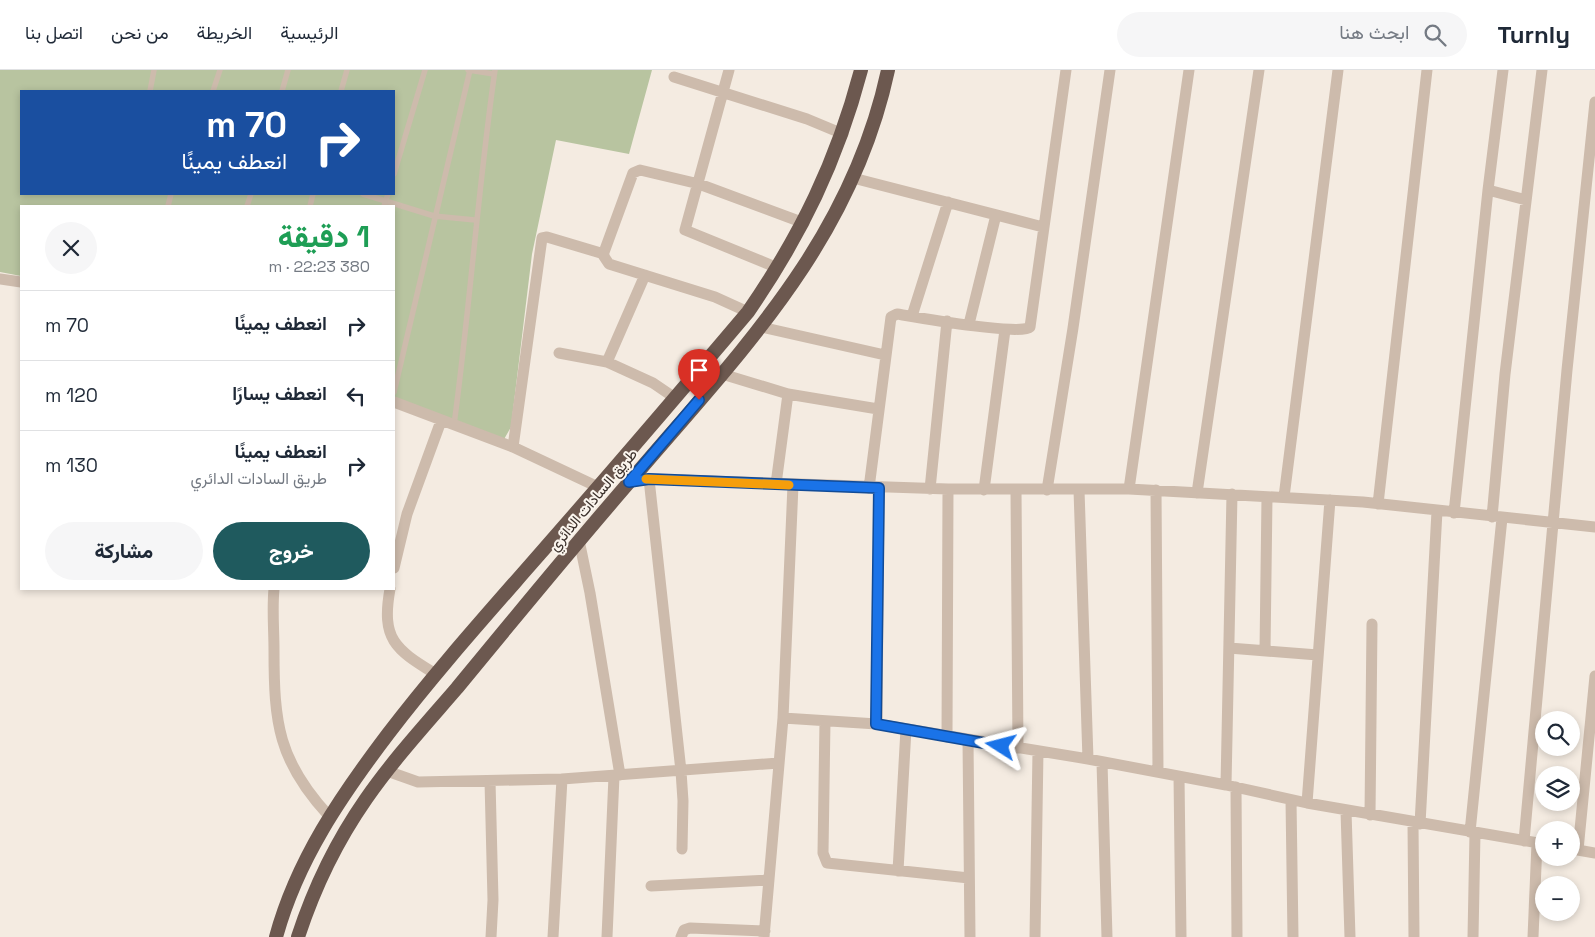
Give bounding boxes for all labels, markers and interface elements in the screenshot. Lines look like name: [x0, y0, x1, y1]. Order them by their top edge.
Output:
search box: [1117, 12, 1467, 57]
text: Turnly: [1497, 19, 1570, 50]
text: ابحث هنا: [1339, 20, 1409, 45]
text: اتصل بنا: [25, 21, 83, 44]
text: من نحن: [111, 21, 169, 44]
text: الخريطة: [197, 21, 252, 44]
text: الرئيسية: [280, 21, 338, 44]
icon: search: [1421, 21, 1449, 49]
text: 70 m: [206, 103, 287, 147]
icon: right: [305, 110, 370, 175]
text: انعطف يمينًا: [181, 147, 287, 175]
text: 1 دقيقة: [278, 217, 370, 256]
button: close: [45, 222, 97, 274]
text: 380 m · 22:23: [268, 256, 370, 277]
text: انعطف يمينًا: [235, 311, 327, 336]
icon: right: [342, 312, 370, 340]
text: 70 m: [45, 313, 89, 338]
pin: [678, 349, 720, 400]
icon: arrive: [685, 356, 713, 384]
text: انعطف يسارًا: [232, 381, 327, 406]
icon: left: [342, 382, 370, 410]
text: 120 m: [45, 383, 98, 408]
text: انعطف يمينًا: [235, 439, 327, 464]
street label: طريق السادات الدائري: [544, 444, 644, 557]
icon: right: [342, 452, 370, 480]
text: 130 m: [45, 453, 98, 478]
text: طريق السادات الدائري: [191, 468, 327, 489]
button: مشاركة: [45, 522, 203, 580]
button: خروج: [213, 522, 370, 580]
map controls: [1535, 711, 1580, 921]
button: search: [1535, 711, 1580, 756]
position arrow: [974, 719, 1026, 771]
button: layers: [1535, 766, 1580, 811]
button: +: [1535, 821, 1580, 866]
button: −: [1535, 876, 1580, 921]

